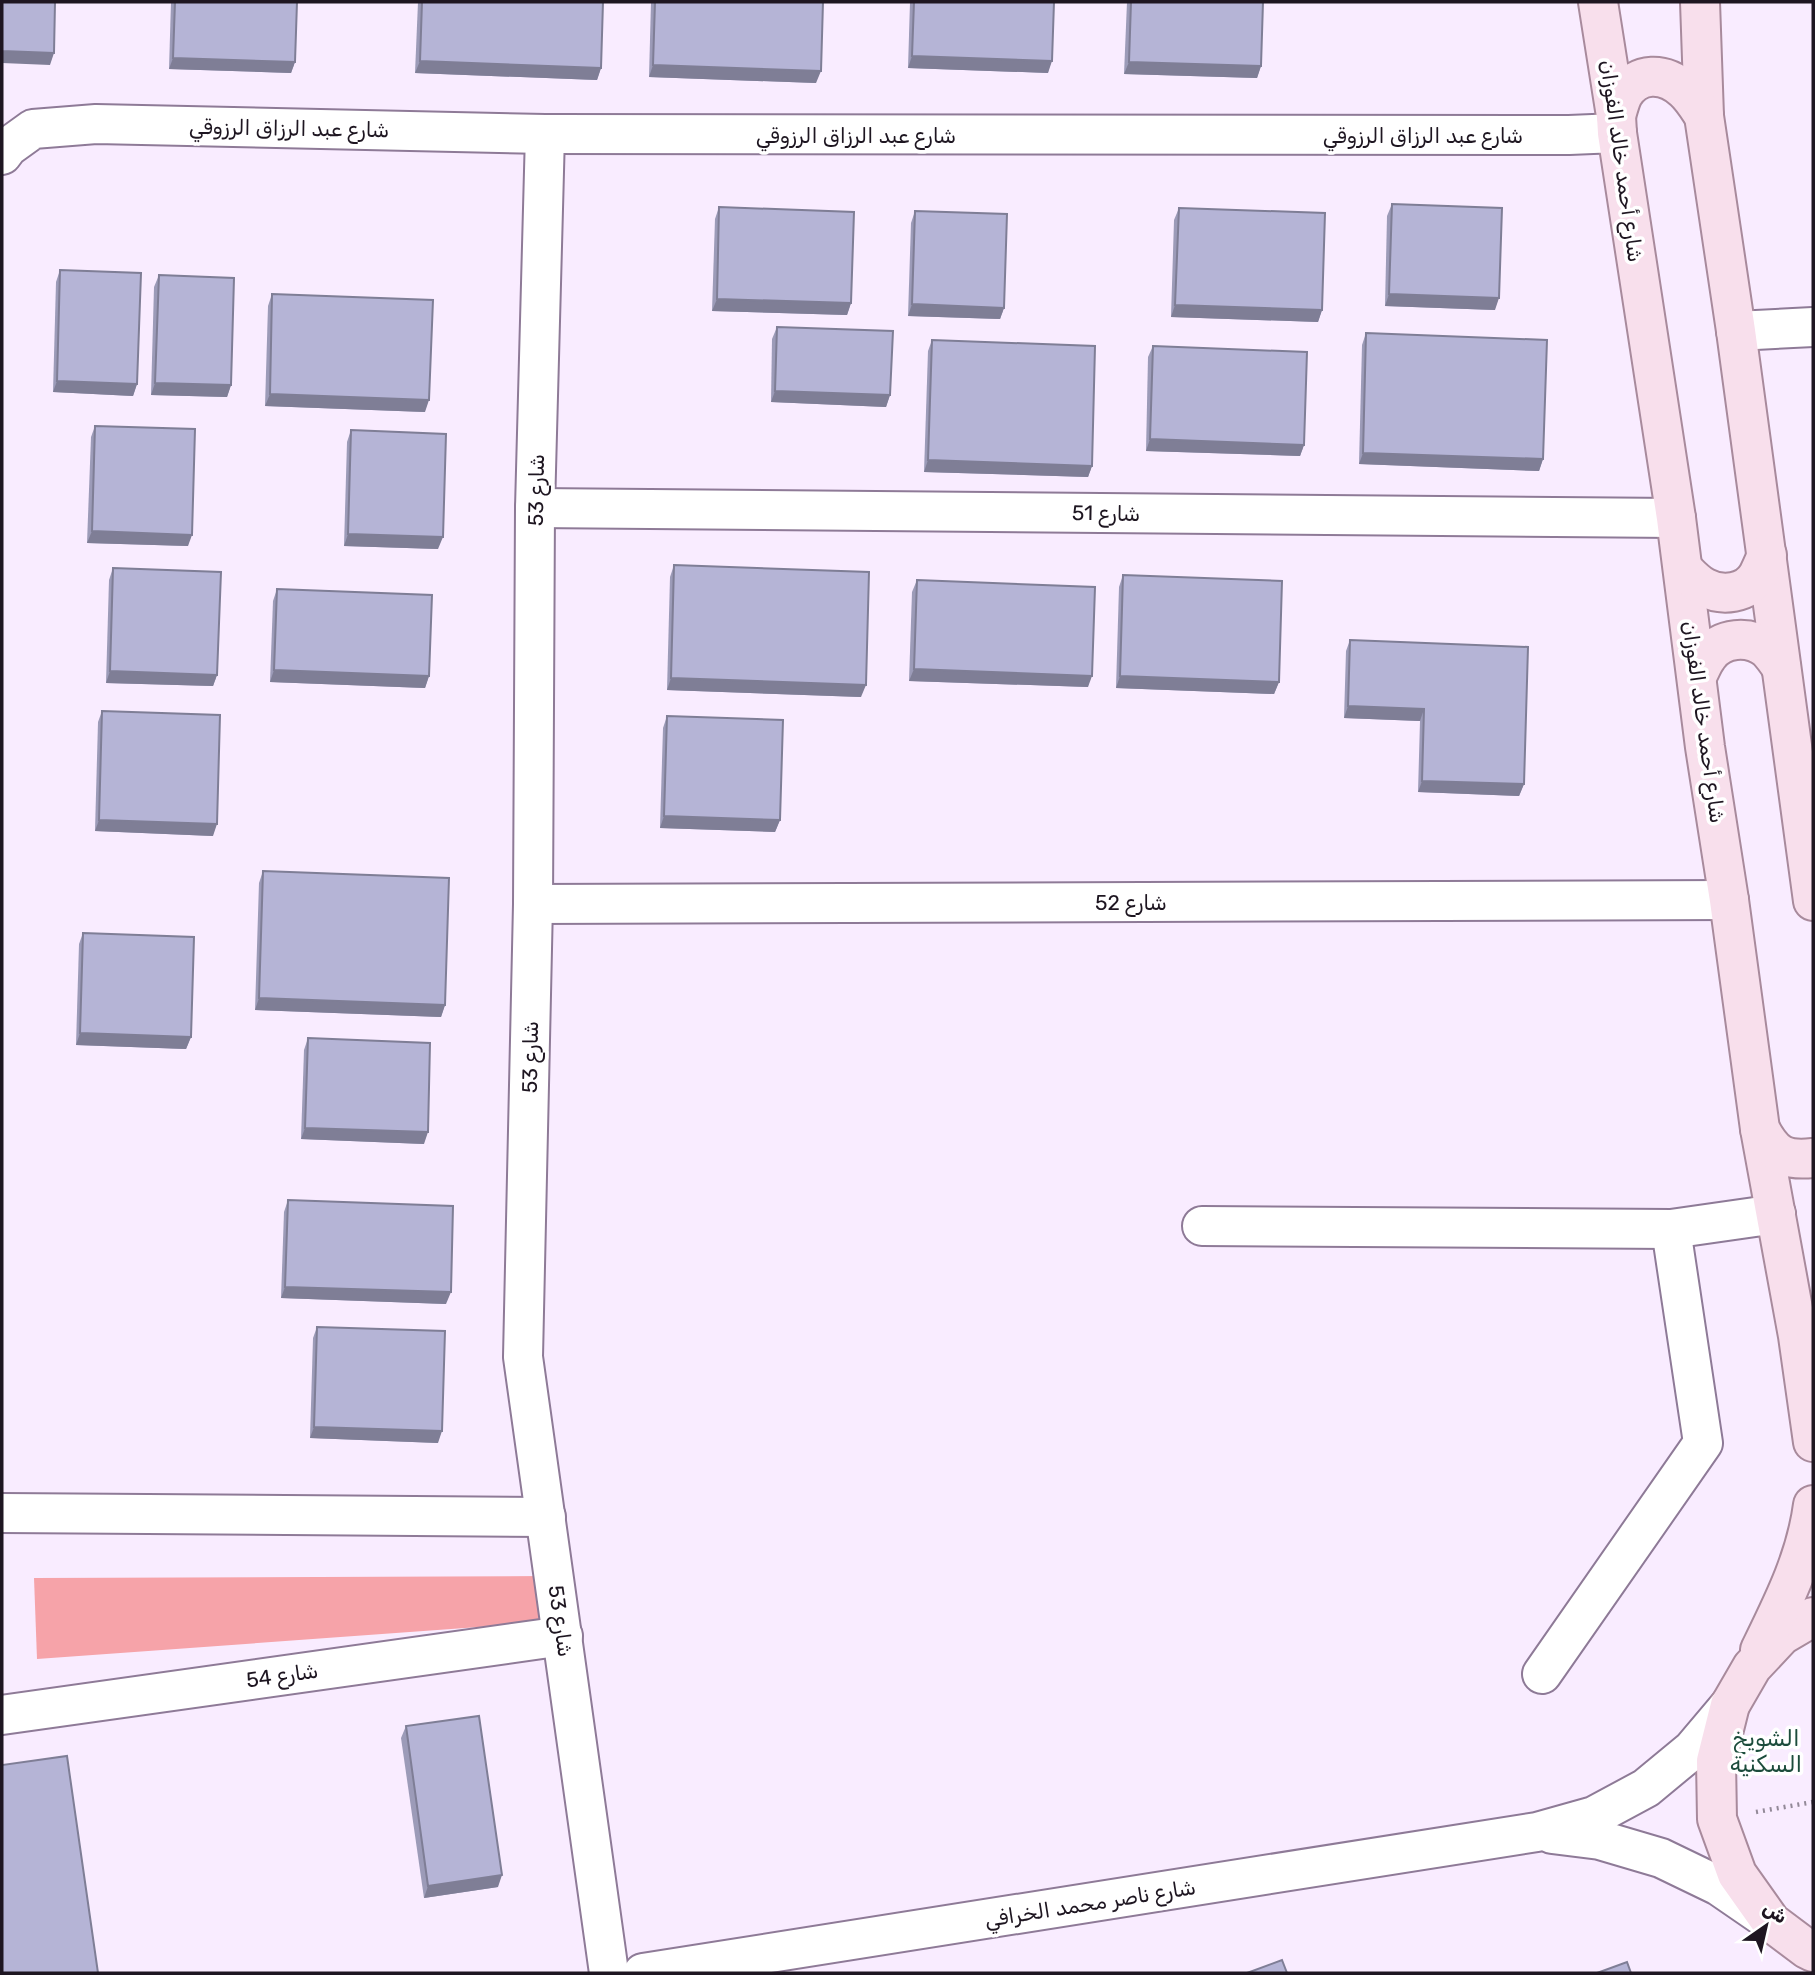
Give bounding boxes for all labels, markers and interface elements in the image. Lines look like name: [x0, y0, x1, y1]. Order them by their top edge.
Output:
street label: شارع أحمد خالد الفوزان: [1593, 58, 1649, 264]
street label: شارع عبد الرزاق الرزوقي: [189, 114, 389, 146]
street label: شارع عبد الرزاق الرزوقي: [756, 123, 956, 152]
street label: شارع عبد الرزاق الرزوقي: [1323, 123, 1523, 152]
street label: شارع 53: [523, 454, 551, 526]
street label: شارع 51: [1072, 500, 1140, 528]
street label: شارع أحمد خالد الفوزان: [1675, 619, 1731, 825]
street label: شارع 52: [1095, 890, 1167, 917]
street label: شارع 53: [517, 1021, 545, 1093]
street label: شارع 53: [542, 1584, 578, 1659]
street label: شارع 54: [244, 1658, 320, 1694]
district label: الشويخ السكنية: [1730, 1724, 1802, 1778]
street label: شارع ناصر محمد الخرافي: [983, 1874, 1198, 1936]
north arrow: [1731, 1891, 1801, 1961]
text: ش: [1759, 1896, 1792, 1929]

